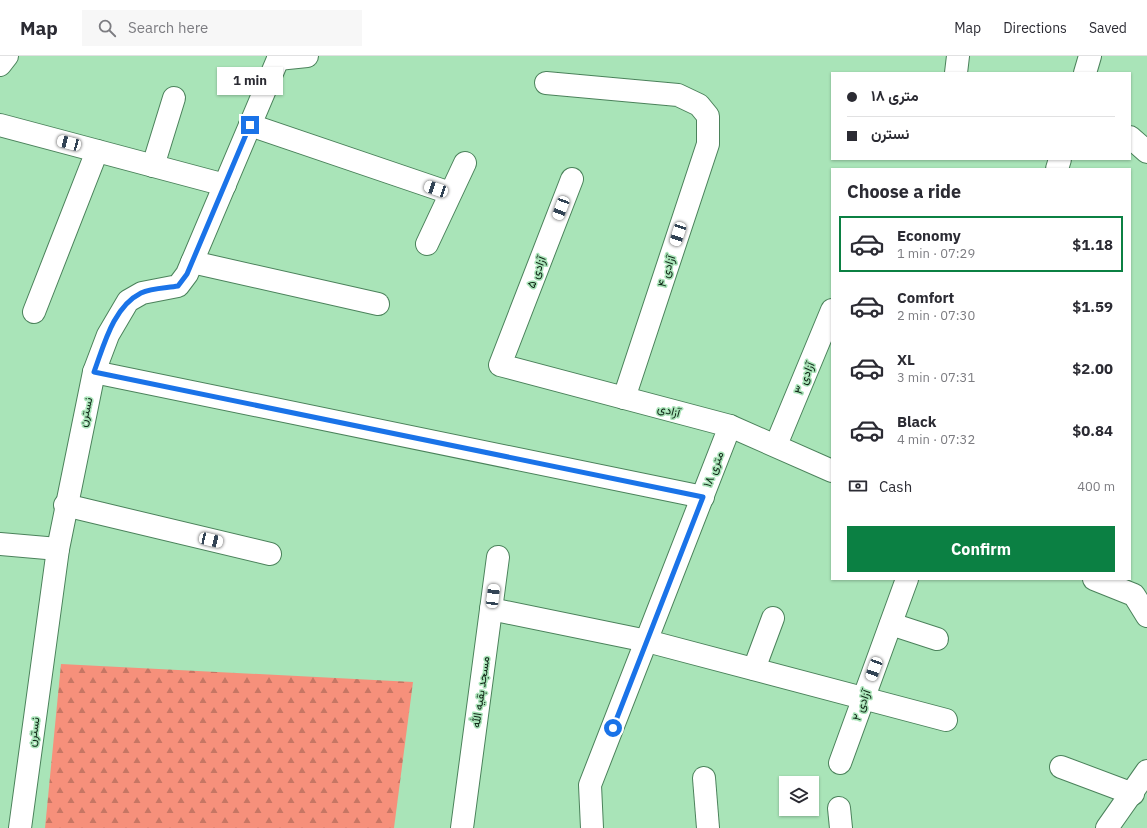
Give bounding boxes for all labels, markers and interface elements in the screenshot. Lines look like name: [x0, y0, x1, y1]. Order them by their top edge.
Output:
search box: [82, 10, 362, 46]
text: Map: [20, 16, 58, 40]
icon: search: [96, 17, 118, 39]
text: Search here: [128, 18, 208, 37]
text: Map: [954, 19, 981, 37]
text: Directions: [1003, 19, 1067, 37]
text: Saved: [1089, 19, 1127, 37]
callout: 1 min: [217, 67, 283, 95]
text: 1 min: [233, 72, 267, 89]
text: ۱۸ متری: [871, 86, 919, 105]
route end: [241, 116, 259, 134]
text: نسترن: [871, 124, 909, 143]
car: [56, 134, 82, 152]
car: [423, 179, 449, 199]
text: Choose a ride: [847, 180, 961, 203]
car: [551, 195, 571, 221]
car: [669, 221, 687, 247]
icon: car: [849, 226, 885, 262]
text: Economy: [897, 226, 961, 245]
text: $1.18: [1072, 235, 1113, 254]
text: 1 min · 07:29: [897, 245, 975, 262]
street label: آزادی ۴: [654, 252, 680, 289]
street label: آزادی ۵: [523, 253, 550, 290]
icon: car: [849, 288, 885, 324]
text: Comfort: [897, 288, 954, 307]
text: $1.59: [1072, 297, 1113, 316]
text: 2 min · 07:30: [897, 307, 975, 324]
icon: car: [849, 350, 885, 386]
text: XL: [897, 350, 915, 369]
street label: آزادی ۳: [790, 358, 819, 397]
text: $2.00: [1072, 359, 1113, 378]
text: 3 min · 07:31: [897, 369, 975, 386]
street label: نسترن: [75, 396, 96, 429]
street label: آزادی: [656, 400, 683, 422]
icon: car: [849, 412, 885, 448]
text: Black: [897, 412, 937, 431]
text: $0.84: [1072, 421, 1113, 440]
text: 4 min · 07:32: [897, 431, 975, 448]
street label: ۱۸ متری: [699, 449, 728, 489]
icon: cash: [847, 475, 869, 497]
text: Cash: [879, 477, 912, 496]
text: 400 m: [1077, 478, 1115, 495]
button: Confirm: [847, 526, 1115, 572]
car: [198, 531, 224, 549]
car: [486, 583, 500, 609]
street label: مسجد بقیه الله: [468, 655, 492, 729]
car: [864, 656, 884, 682]
street label: آزادی ۲: [848, 686, 875, 723]
street label: نسترن: [23, 716, 44, 748]
route start: [604, 719, 622, 737]
map controls: [779, 776, 819, 816]
button: layers: [779, 776, 819, 816]

